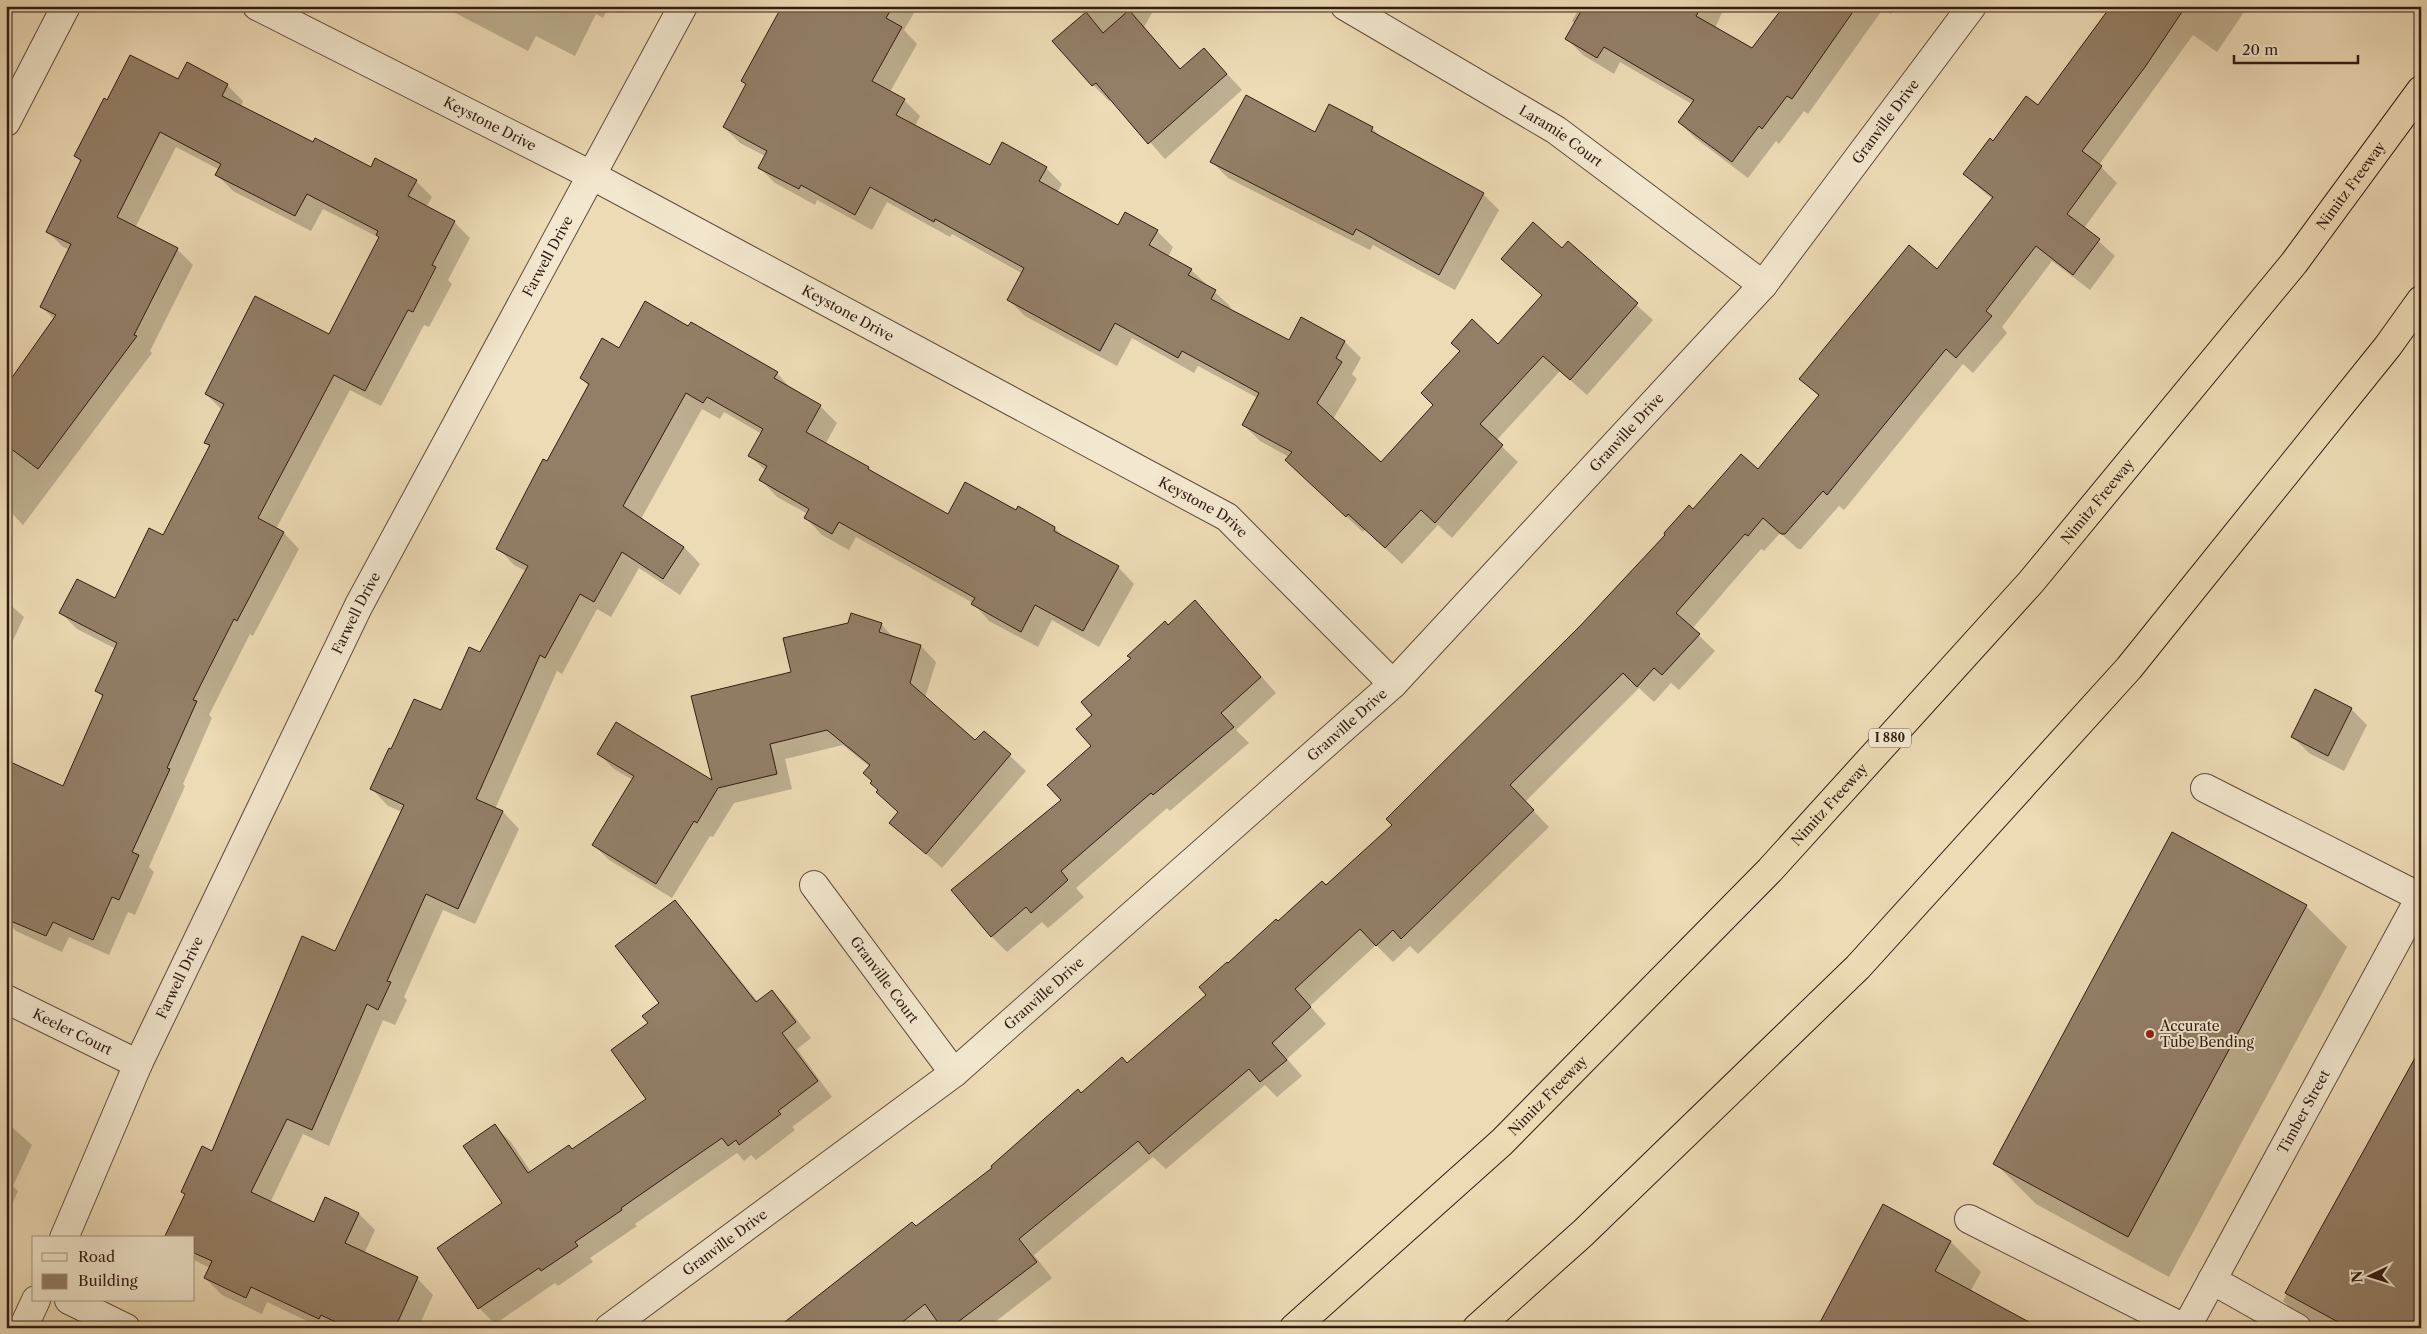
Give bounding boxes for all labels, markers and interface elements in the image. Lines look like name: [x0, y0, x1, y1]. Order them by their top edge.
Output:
scale bar: [2234, 32, 2358, 64]
text: 20 m: [2242, 40, 2278, 59]
street label: Granville Drive: [1848, 76, 1923, 167]
street label: Keystone Drive: [440, 93, 540, 155]
street label: Laramie Court: [1516, 101, 1606, 171]
street label: Nimitz Freeway: [2312, 138, 2389, 233]
street label: Farwell Drive: [518, 212, 577, 300]
street label: Keystone Drive: [799, 281, 897, 345]
street label: Granville Drive: [1586, 389, 1668, 475]
street label: Nimitz Freeway: [2057, 455, 2138, 548]
street label: Keystone Drive: [1155, 473, 1251, 542]
street label: Farwell Drive: [328, 569, 384, 657]
street label: Granville Drive: [1303, 684, 1391, 765]
road number: I 880: [1869, 728, 1911, 748]
street label: Nimitz Freeway: [1787, 760, 1871, 850]
street label: Farwell Drive: [152, 933, 207, 1022]
street label: Granville Court: [846, 933, 923, 1027]
street label: Granville Drive: [1000, 953, 1088, 1034]
street label: Keeler Court: [30, 1005, 115, 1059]
place label: Accurate Tube Bending: [2159, 1017, 2255, 1051]
marker: Accurate Tube Bending: [2144, 1028, 2156, 1040]
street label: Nimitz Freeway: [1504, 1052, 1591, 1140]
street label: Timber Street: [2273, 1067, 2334, 1157]
street label: Granville Drive: [679, 1205, 771, 1280]
legend: [32, 1236, 195, 1302]
text: Road: [78, 1247, 115, 1266]
north arrow: [2344, 1252, 2394, 1302]
text: N: [2348, 1270, 2366, 1284]
text: Building: [78, 1271, 138, 1290]

